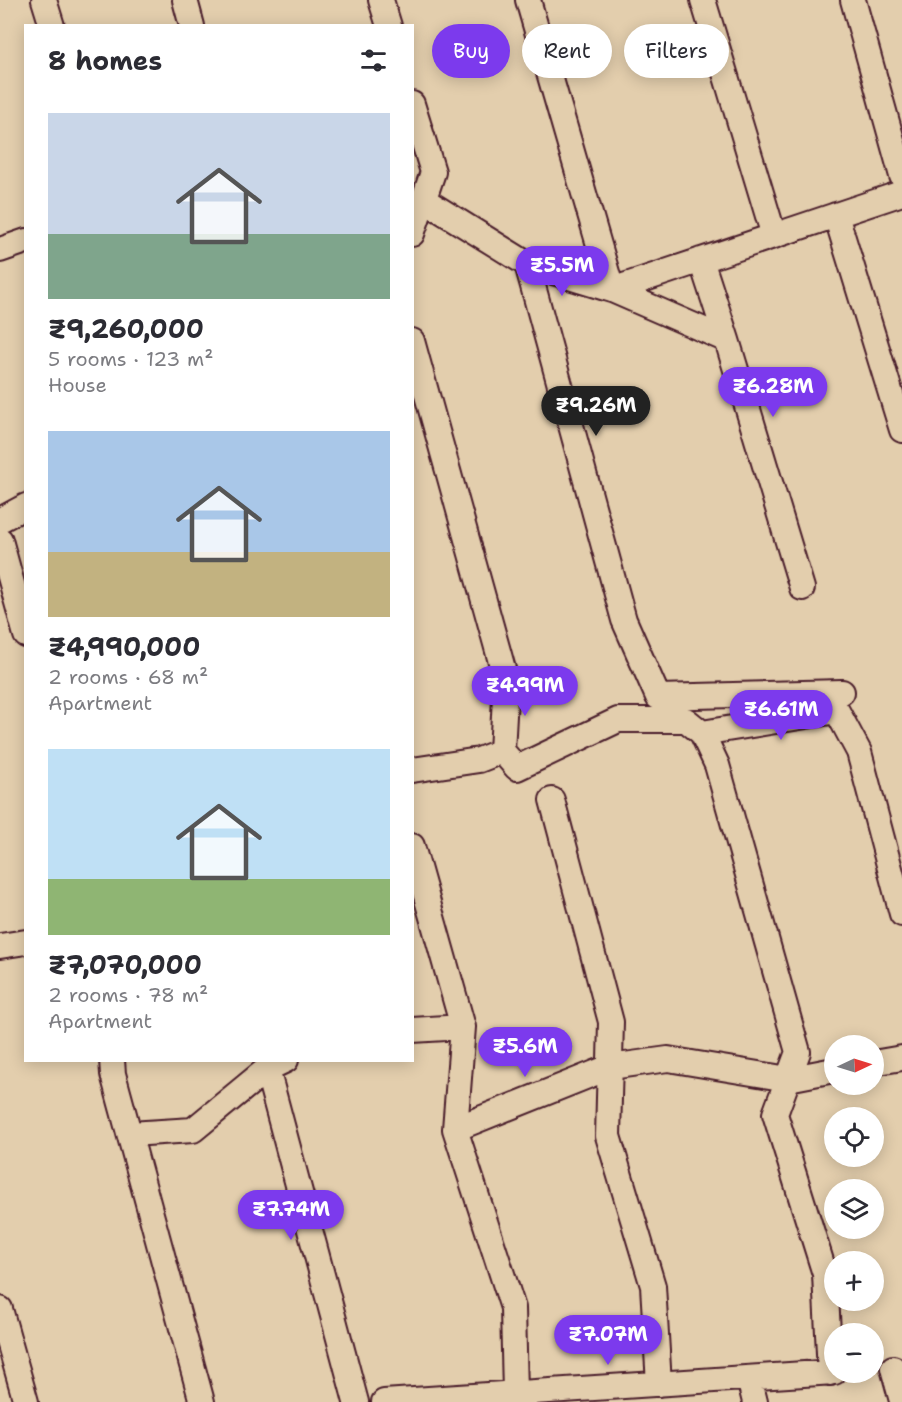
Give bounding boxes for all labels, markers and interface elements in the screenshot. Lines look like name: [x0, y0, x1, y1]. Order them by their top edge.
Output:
chip: Buy: [432, 24, 510, 78]
chip: Rent: [522, 24, 612, 78]
chip: Filters: [624, 24, 729, 78]
text: 8 homes: [48, 43, 162, 78]
icon: filters: [357, 44, 390, 77]
icon: home: [165, 152, 273, 260]
pin: ₹5.5M: [520, 246, 604, 297]
text: ₹5.5M: [530, 252, 594, 278]
text: ₹9,260,000: [48, 311, 204, 346]
text: 5 rooms · 123 m²: [48, 346, 214, 372]
pin: ₹6.28M: [724, 367, 822, 418]
text: House: [48, 372, 107, 398]
text: ₹6.28M: [732, 373, 814, 399]
pin: ₹9.26M: [547, 386, 645, 437]
text: ₹9.26M: [555, 392, 637, 418]
icon: home: [165, 470, 273, 578]
text: ₹4,990,000: [48, 629, 200, 664]
text: 2 rooms · 68 m²: [48, 664, 208, 690]
pin: ₹4.99M: [476, 666, 574, 717]
text: ₹4.99M: [486, 672, 564, 698]
text: Apartment: [48, 690, 152, 716]
pin: ₹6.61M: [732, 690, 830, 741]
text: ₹6.61M: [744, 696, 818, 722]
icon: home: [165, 788, 273, 896]
text: ₹7,070,000: [48, 947, 202, 982]
text: 2 rooms · 78 m²: [48, 982, 208, 1008]
text: Apartment: [48, 1008, 152, 1034]
pin: ₹5.6M: [483, 1027, 567, 1078]
text: ₹5.6M: [492, 1033, 558, 1059]
north arrow: [824, 1035, 884, 1095]
map controls: [824, 1035, 884, 1383]
button: locate: [824, 1107, 884, 1167]
button: layers: [824, 1179, 884, 1239]
pin: ₹7.74M: [242, 1190, 340, 1241]
text: ₹7.74M: [252, 1196, 330, 1222]
button: +: [824, 1251, 884, 1311]
pin: ₹7.07M: [559, 1315, 657, 1366]
text: ₹7.07M: [568, 1321, 648, 1347]
button: −: [824, 1323, 884, 1383]

